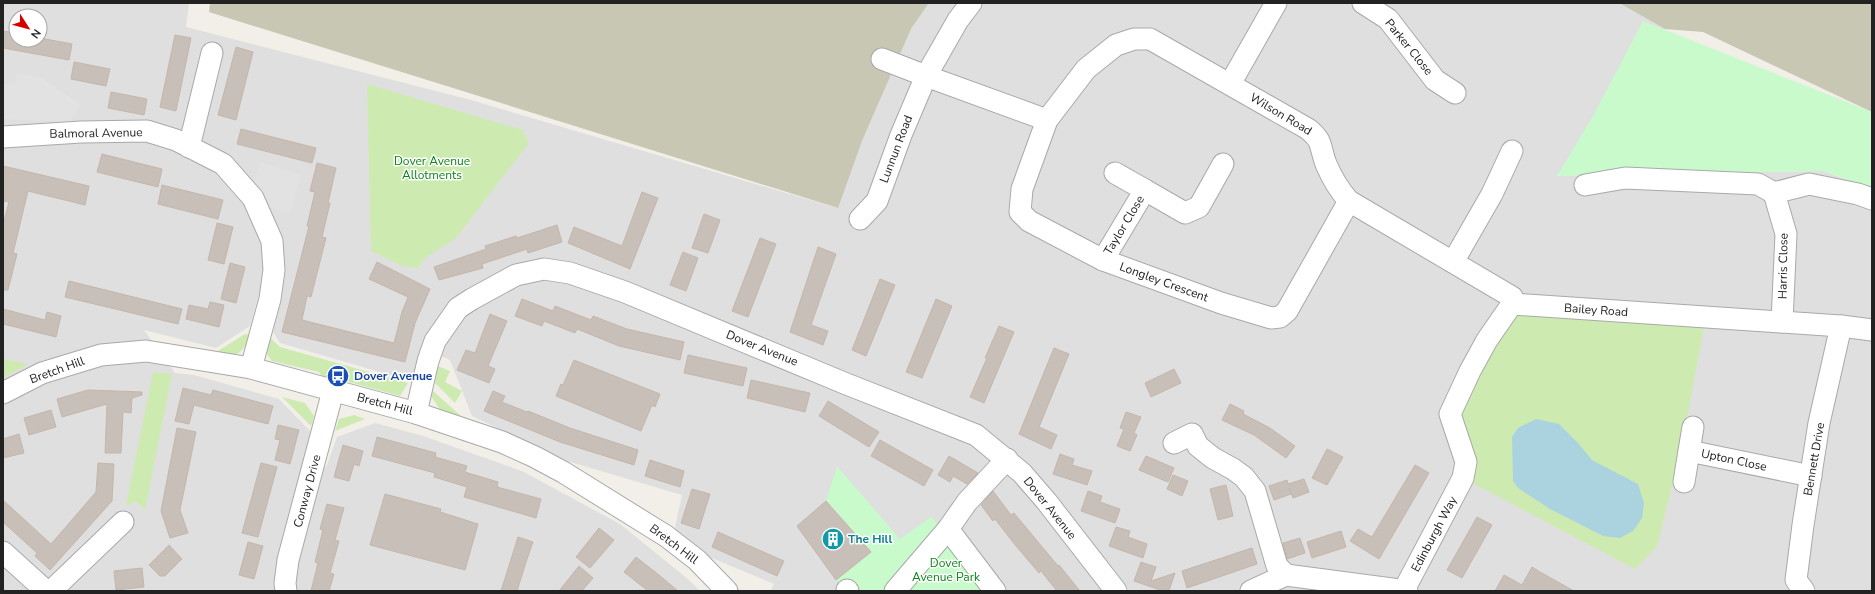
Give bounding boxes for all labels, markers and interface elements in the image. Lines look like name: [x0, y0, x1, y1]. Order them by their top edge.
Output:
north arrow: [8, 8, 48, 48]
street label: Parker Close: [1381, 16, 1437, 78]
text: N: [27, 26, 44, 41]
street label: Wilson Road: [1247, 89, 1315, 139]
street label: Lunnun Road: [876, 113, 916, 185]
street label: Balmoral Avenue: [49, 124, 143, 142]
park label: Dover Avenue Allotments: [394, 153, 470, 183]
street label: Taylor Close: [1100, 192, 1148, 258]
street label: Harris Close: [1774, 233, 1792, 299]
street label: Longley Crescent: [1117, 259, 1211, 306]
street label: Bailey Road: [1563, 300, 1629, 320]
street label: Dover Avenue: [724, 326, 800, 370]
street label: Bretch Hill: [27, 353, 87, 387]
bus stop icon: Dover Avenue: [325, 363, 351, 389]
place label: Dover Avenue: [354, 368, 433, 384]
street label: Bretch Hill: [355, 389, 415, 419]
street label: Bennett Drive: [1800, 421, 1828, 497]
street label: Upton Close: [1700, 445, 1768, 475]
street label: Conway Drive: [290, 453, 324, 529]
street label: Dover Avenue: [1020, 473, 1080, 543]
street label: Edinburgh Way: [1407, 493, 1461, 575]
street label: Bretch Hill: [646, 520, 702, 568]
building icon: The Hill: [820, 526, 846, 552]
place label: The Hill: [848, 531, 892, 547]
park label: Dover Avenue Park: [912, 555, 981, 585]

